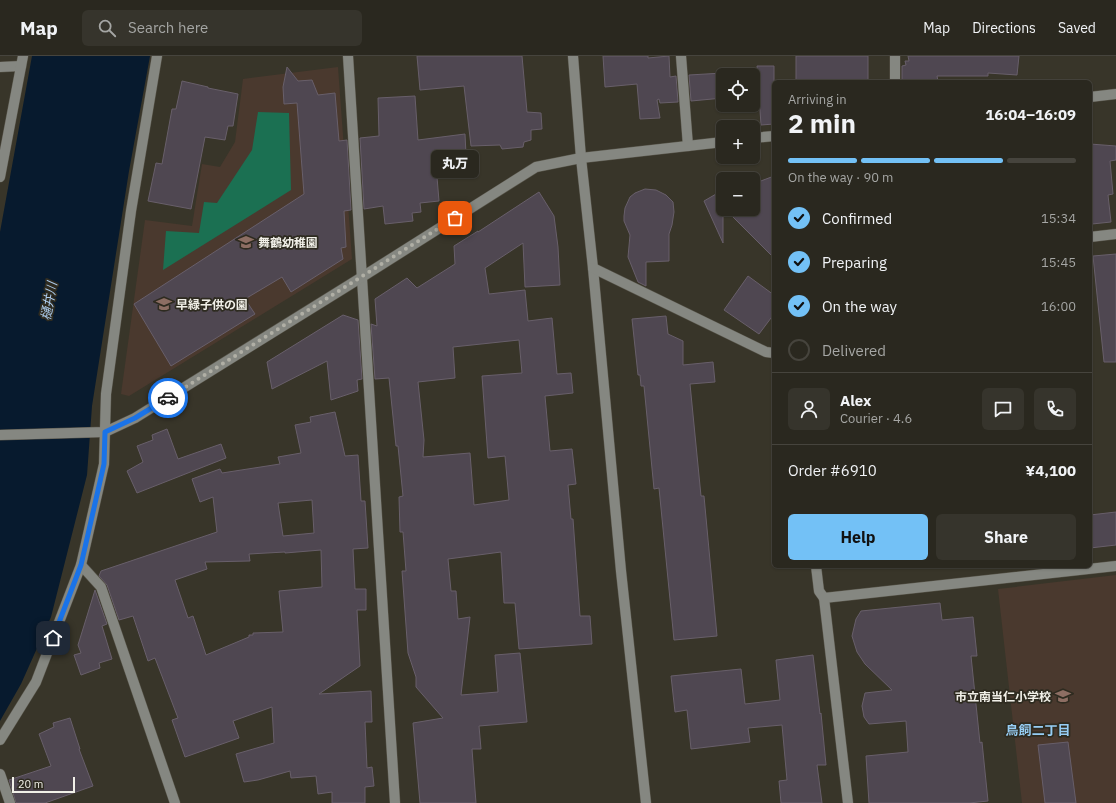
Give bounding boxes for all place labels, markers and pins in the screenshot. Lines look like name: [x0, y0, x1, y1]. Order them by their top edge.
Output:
callout: 丸万: [431, 150, 479, 178]
pin: [438, 201, 472, 235]
school or university icon: 舞鶴幼稚園: [237, 233, 255, 251]
place label: 舞鶴幼稚園: [258, 235, 318, 250]
school or university icon: 早緑子供の園: [155, 295, 173, 313]
place label: 早緑子供の園: [176, 297, 248, 312]
pin: [36, 621, 70, 655]
school or university icon: 市立南当仁小学校: [1054, 687, 1072, 705]
place label: 市立南当仁小学校: [955, 689, 1051, 704]

